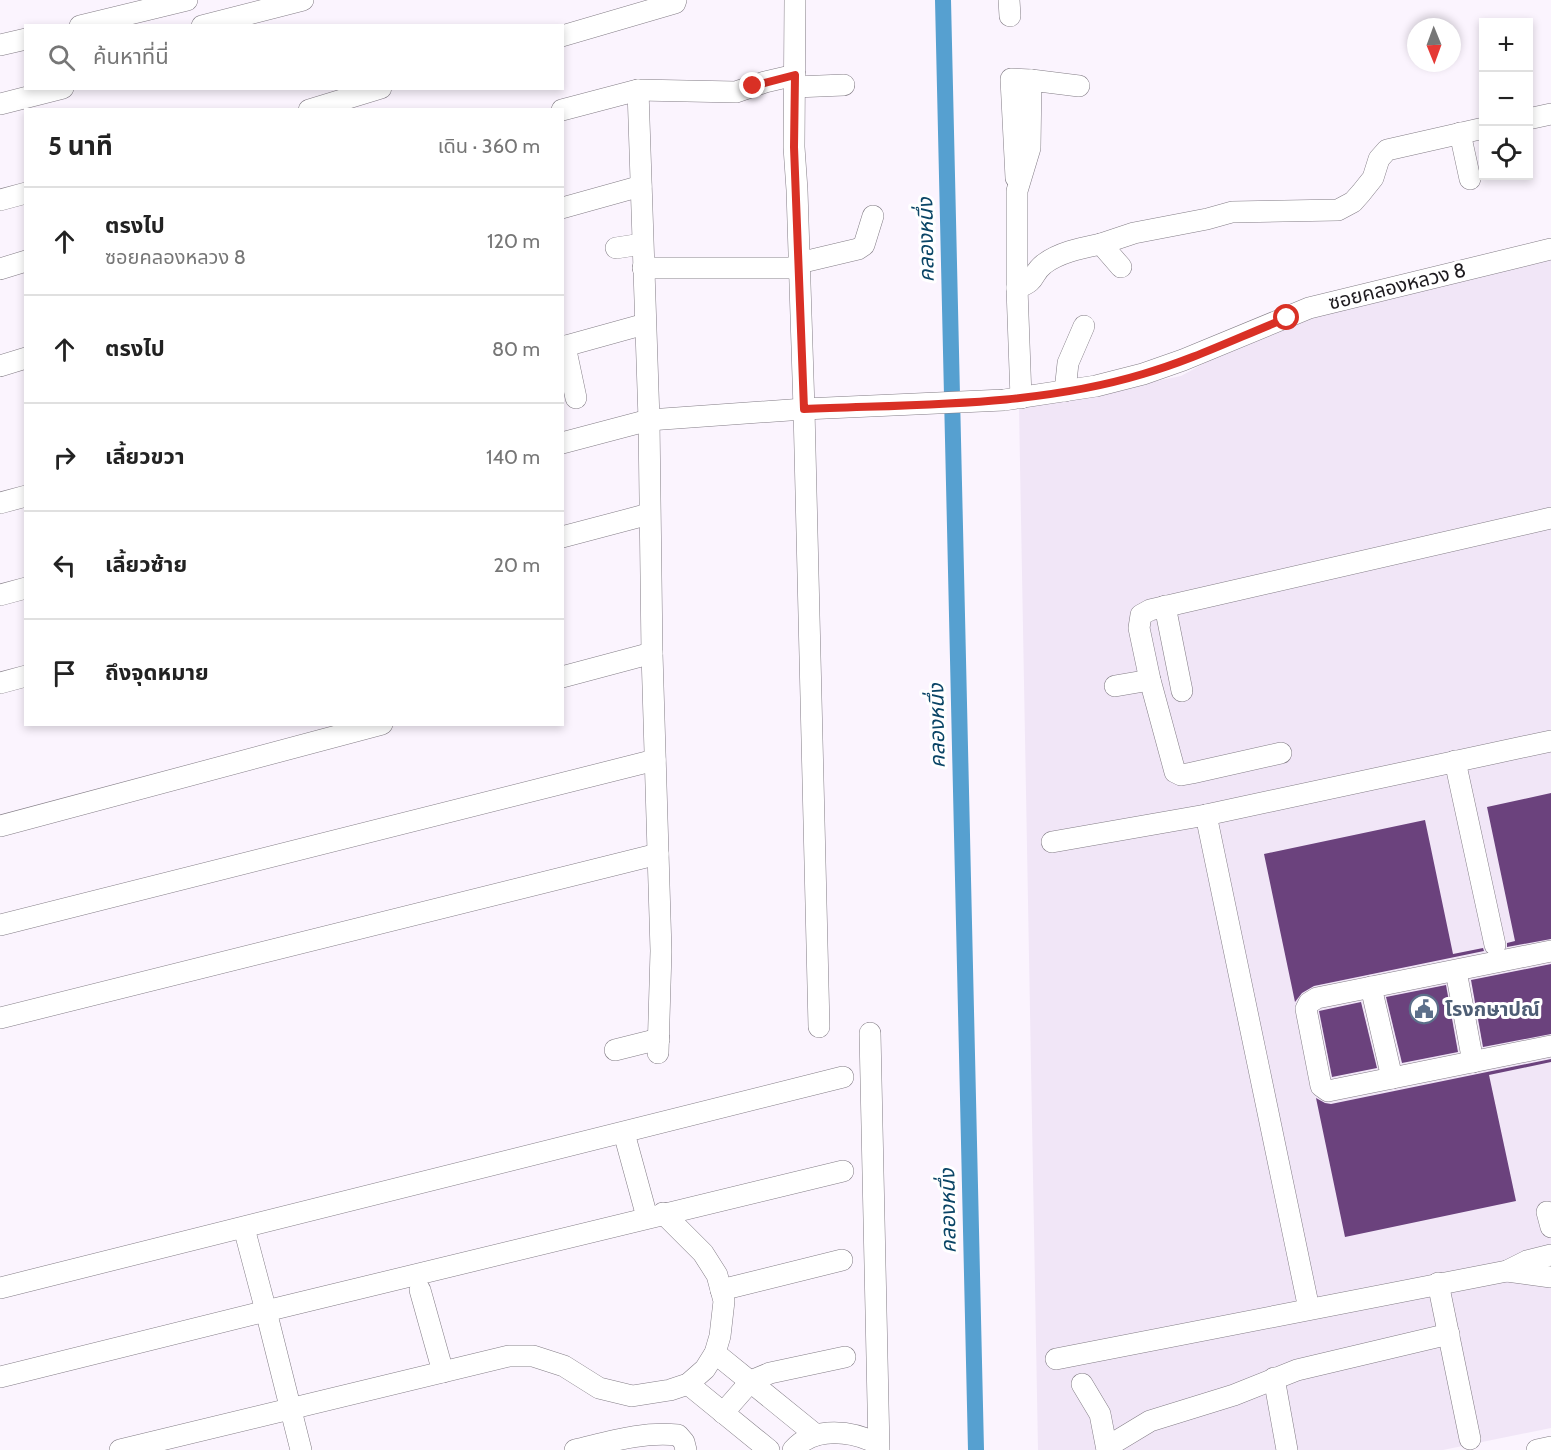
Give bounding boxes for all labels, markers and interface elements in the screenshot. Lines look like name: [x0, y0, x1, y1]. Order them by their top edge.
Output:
north arrow: [1407, 18, 1461, 72]
map controls: [1479, 18, 1533, 180]
button: +: [1479, 18, 1533, 72]
search box: [24, 24, 564, 90]
icon: search: [45, 41, 78, 74]
text: ค้นหาที่นี่: [93, 43, 169, 70]
route end: [739, 72, 765, 98]
button: −: [1479, 72, 1533, 126]
button: locate: [1479, 126, 1533, 180]
text: 5 นาที: [48, 130, 113, 162]
text: เดิน · 360 m: [438, 134, 540, 158]
water label: คลองหนึ่ง: [910, 196, 939, 283]
text: ตรงไป: [105, 212, 165, 239]
icon: ahead: [48, 225, 81, 258]
text: 120 m: [487, 229, 540, 253]
text: ซอยคลองหลวง 8: [105, 245, 246, 269]
street label: ซอยคลองหลวง 8: [1326, 257, 1468, 315]
route start: [1273, 304, 1299, 330]
icon: ahead: [48, 333, 81, 366]
text: ตรงไป: [105, 335, 165, 362]
text: 80 m: [492, 337, 540, 361]
icon: right: [48, 441, 81, 474]
text: เลี้ยวขวา: [105, 443, 185, 470]
text: 140 m: [486, 445, 540, 469]
icon: left: [48, 549, 81, 582]
text: เลี้ยวซ้าย: [105, 551, 187, 578]
text: 20 m: [494, 553, 540, 577]
icon: arrive: [48, 657, 81, 690]
text: ถึงจุดหมาย: [105, 659, 209, 686]
water label: คลองหนึ่ง: [921, 682, 950, 769]
public building icon: โรงกษาปณ์: [1408, 993, 1440, 1025]
place label: โรงกษาปณ์: [1445, 997, 1540, 1021]
water label: คลองหนึ่ง: [932, 1167, 961, 1254]

